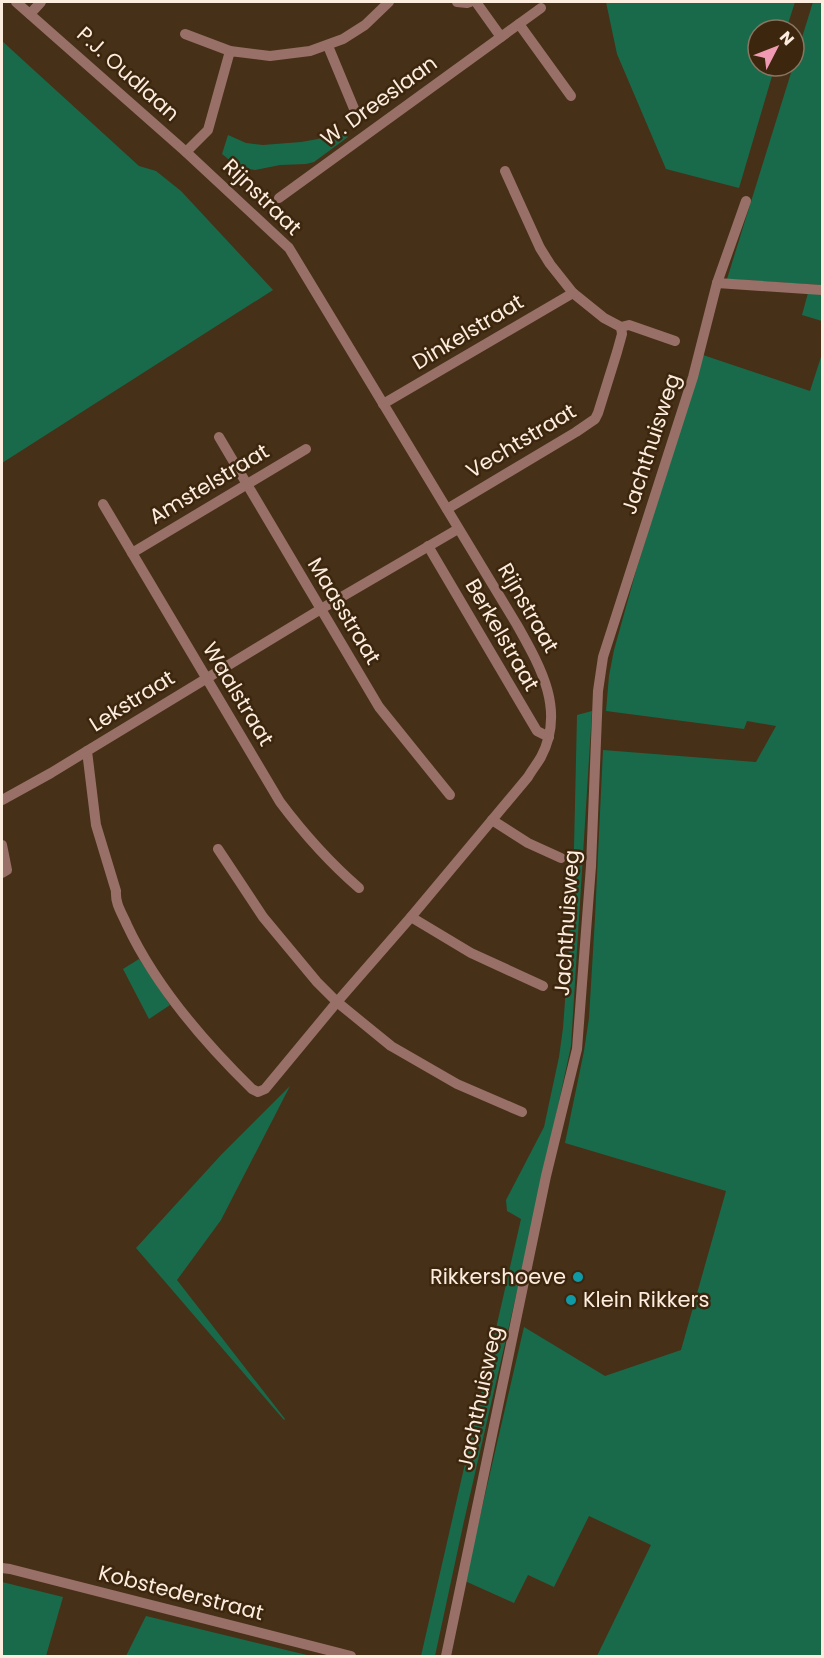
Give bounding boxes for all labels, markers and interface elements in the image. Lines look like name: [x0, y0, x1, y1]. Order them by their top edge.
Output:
north arrow: [746, 18, 806, 78]
street label: P.J. Oudlaan: [71, 20, 186, 128]
text: N: [774, 26, 799, 50]
street label: W. Dreeslaan: [315, 49, 443, 153]
street label: Rijnstraat: [217, 152, 308, 241]
street label: Dinkelstraat: [407, 287, 529, 376]
street label: Jachthuisweg: [614, 370, 687, 518]
street label: Vechtstraat: [460, 396, 581, 485]
street label: Amstelstraat: [143, 436, 274, 531]
street label: Maasstraat: [301, 552, 388, 670]
street label: Rijnstraat: [491, 558, 566, 658]
street label: Berkelstraat: [459, 573, 546, 696]
street label: Waalstraat: [196, 636, 281, 751]
street label: Lekstraat: [84, 663, 180, 738]
street label: Jachthuisweg: [547, 849, 586, 997]
place label: Rikkershoeve: [430, 1262, 566, 1291]
marker: Rikkershoeve: [571, 1270, 585, 1284]
place label: Klein Rikkers: [583, 1285, 709, 1314]
marker: Klein Rikkers: [564, 1293, 578, 1307]
street label: Jachthuisweg: [450, 1323, 509, 1473]
street label: Kobstederstraat: [95, 1558, 267, 1627]

